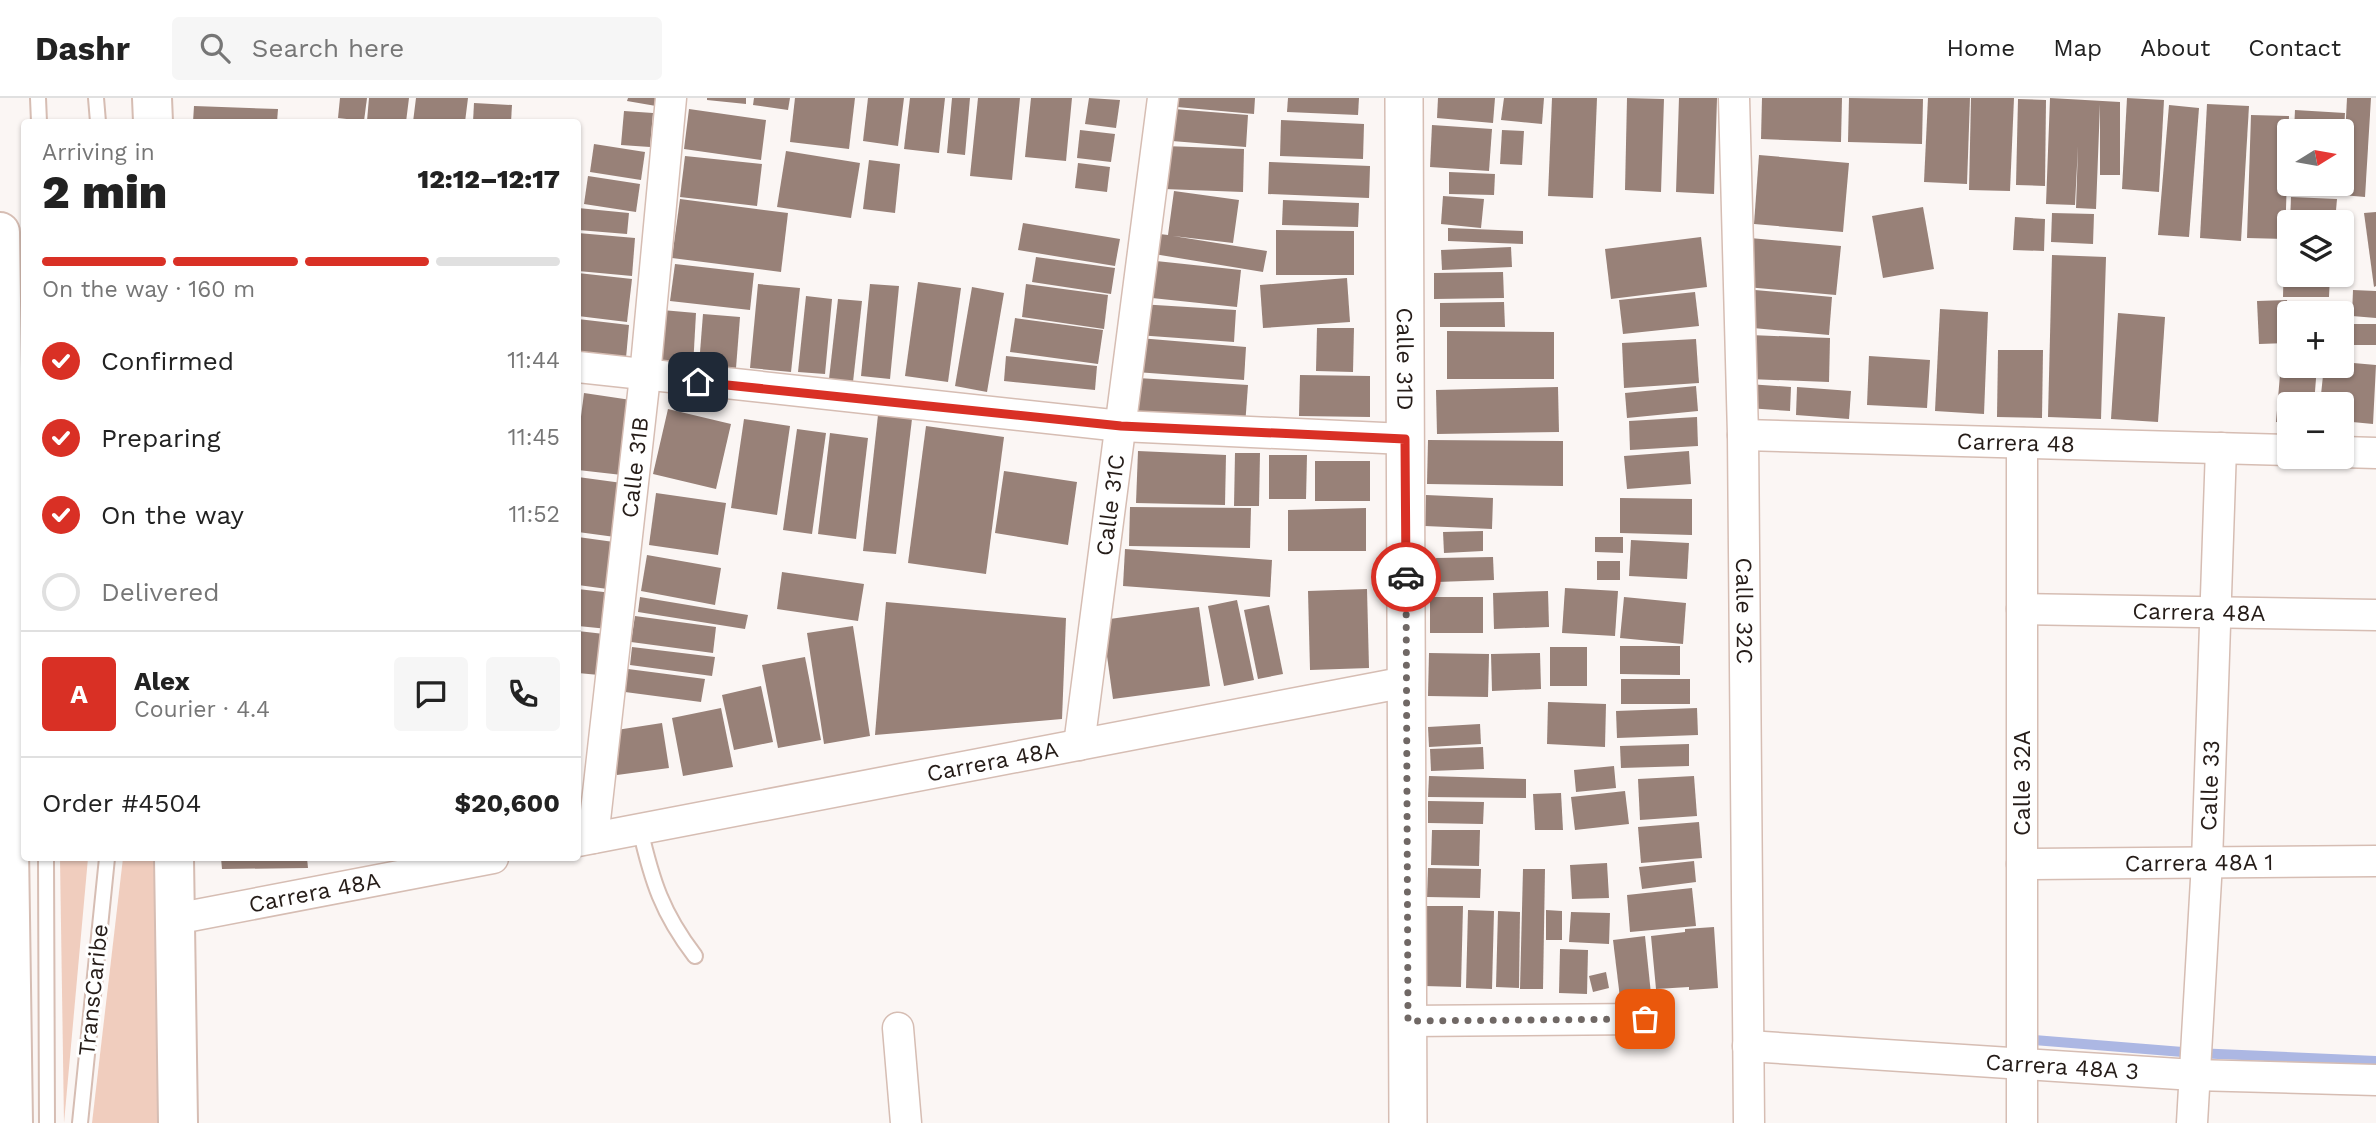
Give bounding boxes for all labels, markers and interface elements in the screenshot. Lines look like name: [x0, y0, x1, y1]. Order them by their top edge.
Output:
search box: [172, 17, 662, 80]
text: Dashr: [35, 29, 130, 68]
icon: search: [196, 29, 234, 67]
text: Search here: [252, 33, 404, 63]
text: Home: [1947, 34, 2015, 62]
text: Map: [2053, 34, 2102, 62]
text: About: [2140, 34, 2210, 62]
text: Contact: [2248, 34, 2341, 62]
north arrow: [2277, 119, 2354, 196]
map controls: [2277, 119, 2354, 469]
text: Arriving in: [42, 139, 155, 166]
text: 12:12–12:17: [418, 164, 560, 194]
text: 2 min: [42, 165, 167, 219]
button: layers: [2277, 210, 2354, 287]
text: On the way · 160 m: [42, 276, 255, 303]
button: +: [2277, 301, 2354, 378]
street label: Calle 31D: [1391, 307, 1418, 411]
icon: check: [42, 342, 80, 380]
text: Confirmed: [101, 346, 234, 376]
text: 11:44: [507, 347, 560, 374]
pin: [668, 352, 728, 412]
icon: home: [679, 363, 717, 401]
button: −: [2277, 392, 2354, 469]
street label: Calle 31B: [616, 415, 654, 519]
icon: check: [42, 419, 80, 457]
text: Preparing: [101, 423, 221, 453]
text: 11:45: [508, 424, 560, 451]
street label: Carrera 48: [1956, 428, 2075, 458]
street label: Calle 31C: [1091, 453, 1131, 558]
icon: check: [42, 496, 80, 534]
text: On the way: [101, 500, 244, 530]
text: 11:52: [508, 501, 560, 528]
courier: [1371, 542, 1441, 612]
street label: Calle 32C: [1730, 557, 1758, 664]
icon: car: [1387, 558, 1425, 596]
text: Delivered: [101, 577, 220, 607]
street label: Carrera 48A: [2132, 598, 2266, 627]
button: chat: [394, 657, 468, 731]
button: phone: [486, 657, 560, 731]
text: Alex: [134, 666, 190, 696]
text: A: [70, 679, 88, 709]
text: Courier · 4.4: [134, 696, 270, 723]
street label: Calle 32A: [2009, 730, 2036, 836]
street label: Carrera 48A: [925, 736, 1061, 788]
street label: Calle 33: [2195, 740, 2225, 831]
text: Order #4504: [42, 788, 201, 818]
text: $20,600: [454, 788, 560, 818]
street label: Carrera 48A 1: [2124, 849, 2274, 877]
street label: Carrera 48A: [247, 867, 383, 919]
street label: TransCaribe: [73, 923, 114, 1057]
pin: [1615, 989, 1675, 1049]
icon: bag: [1626, 1000, 1664, 1038]
street label: Carrera 48A 3: [1985, 1048, 2140, 1085]

